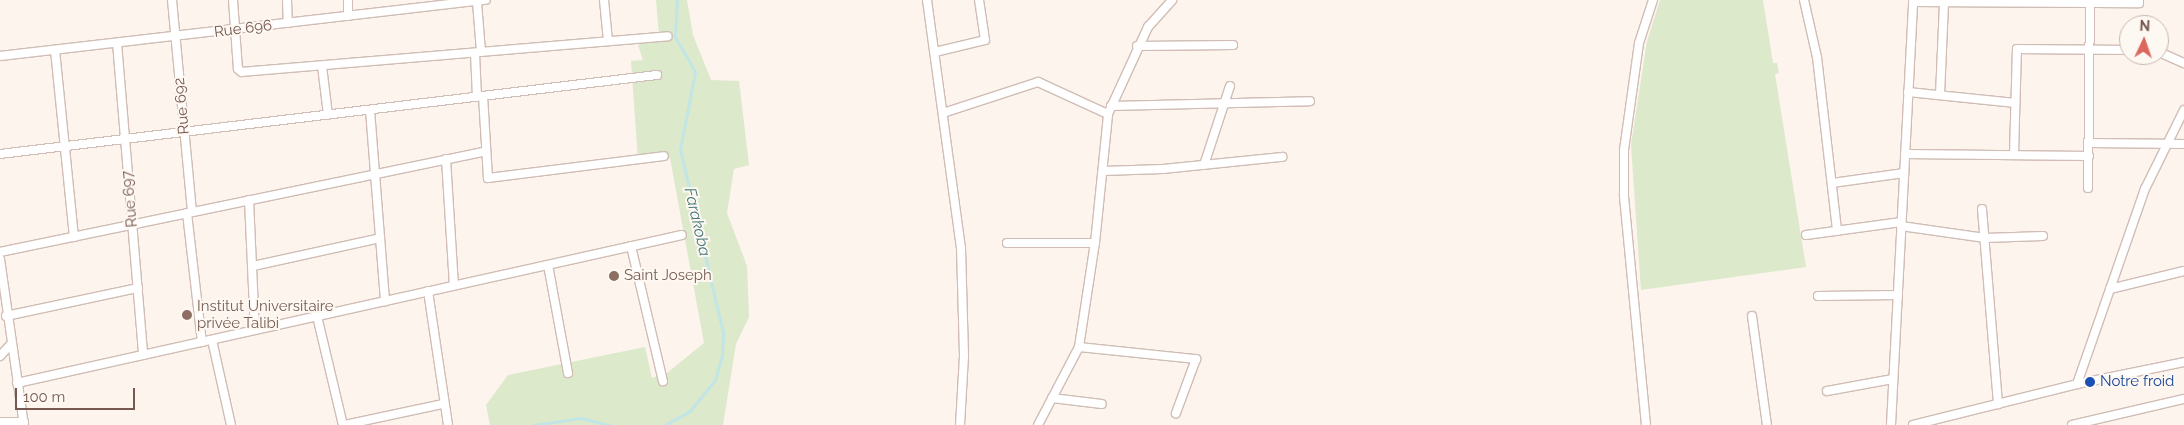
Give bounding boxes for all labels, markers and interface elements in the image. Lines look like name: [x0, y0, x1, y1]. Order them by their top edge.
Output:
north arrow: [2119, 15, 2169, 65]
street label: Rue 696: [213, 17, 273, 41]
text: N: [2139, 18, 2150, 34]
street label: Rue 692: [171, 77, 193, 135]
street label: Rue 697: [119, 170, 141, 228]
water label: Farakoba: [680, 186, 714, 258]
place label: Saint Joseph: [624, 267, 712, 285]
marker: Saint Joseph: [608, 270, 620, 282]
place label: Institut Universitaire privée Talibi: [197, 297, 334, 332]
marker: Institut Universitaire privée Talibi: [181, 309, 193, 321]
place label: Notre froid: [2100, 373, 2174, 391]
marker: Notre froid: [2084, 376, 2096, 388]
scale bar: [18, 378, 138, 410]
text: 100 m: [23, 388, 65, 406]

